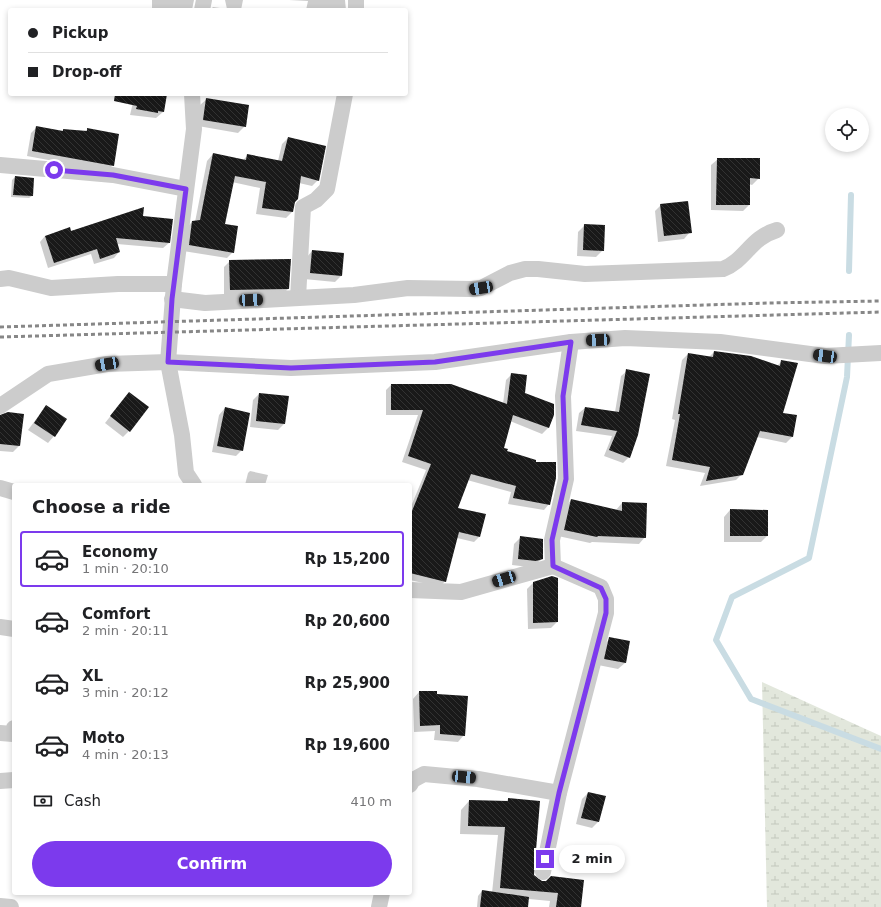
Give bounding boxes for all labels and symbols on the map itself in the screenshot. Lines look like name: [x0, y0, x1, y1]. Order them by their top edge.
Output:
route start: [45, 161, 63, 179]
car: [468, 280, 494, 296]
car: [239, 293, 263, 307]
car: [586, 333, 610, 347]
car: [812, 348, 838, 364]
car: [94, 356, 120, 372]
car: [491, 570, 517, 588]
car: [452, 770, 476, 784]
callout: 2 min: [559, 845, 625, 873]
route end: [536, 850, 554, 868]

